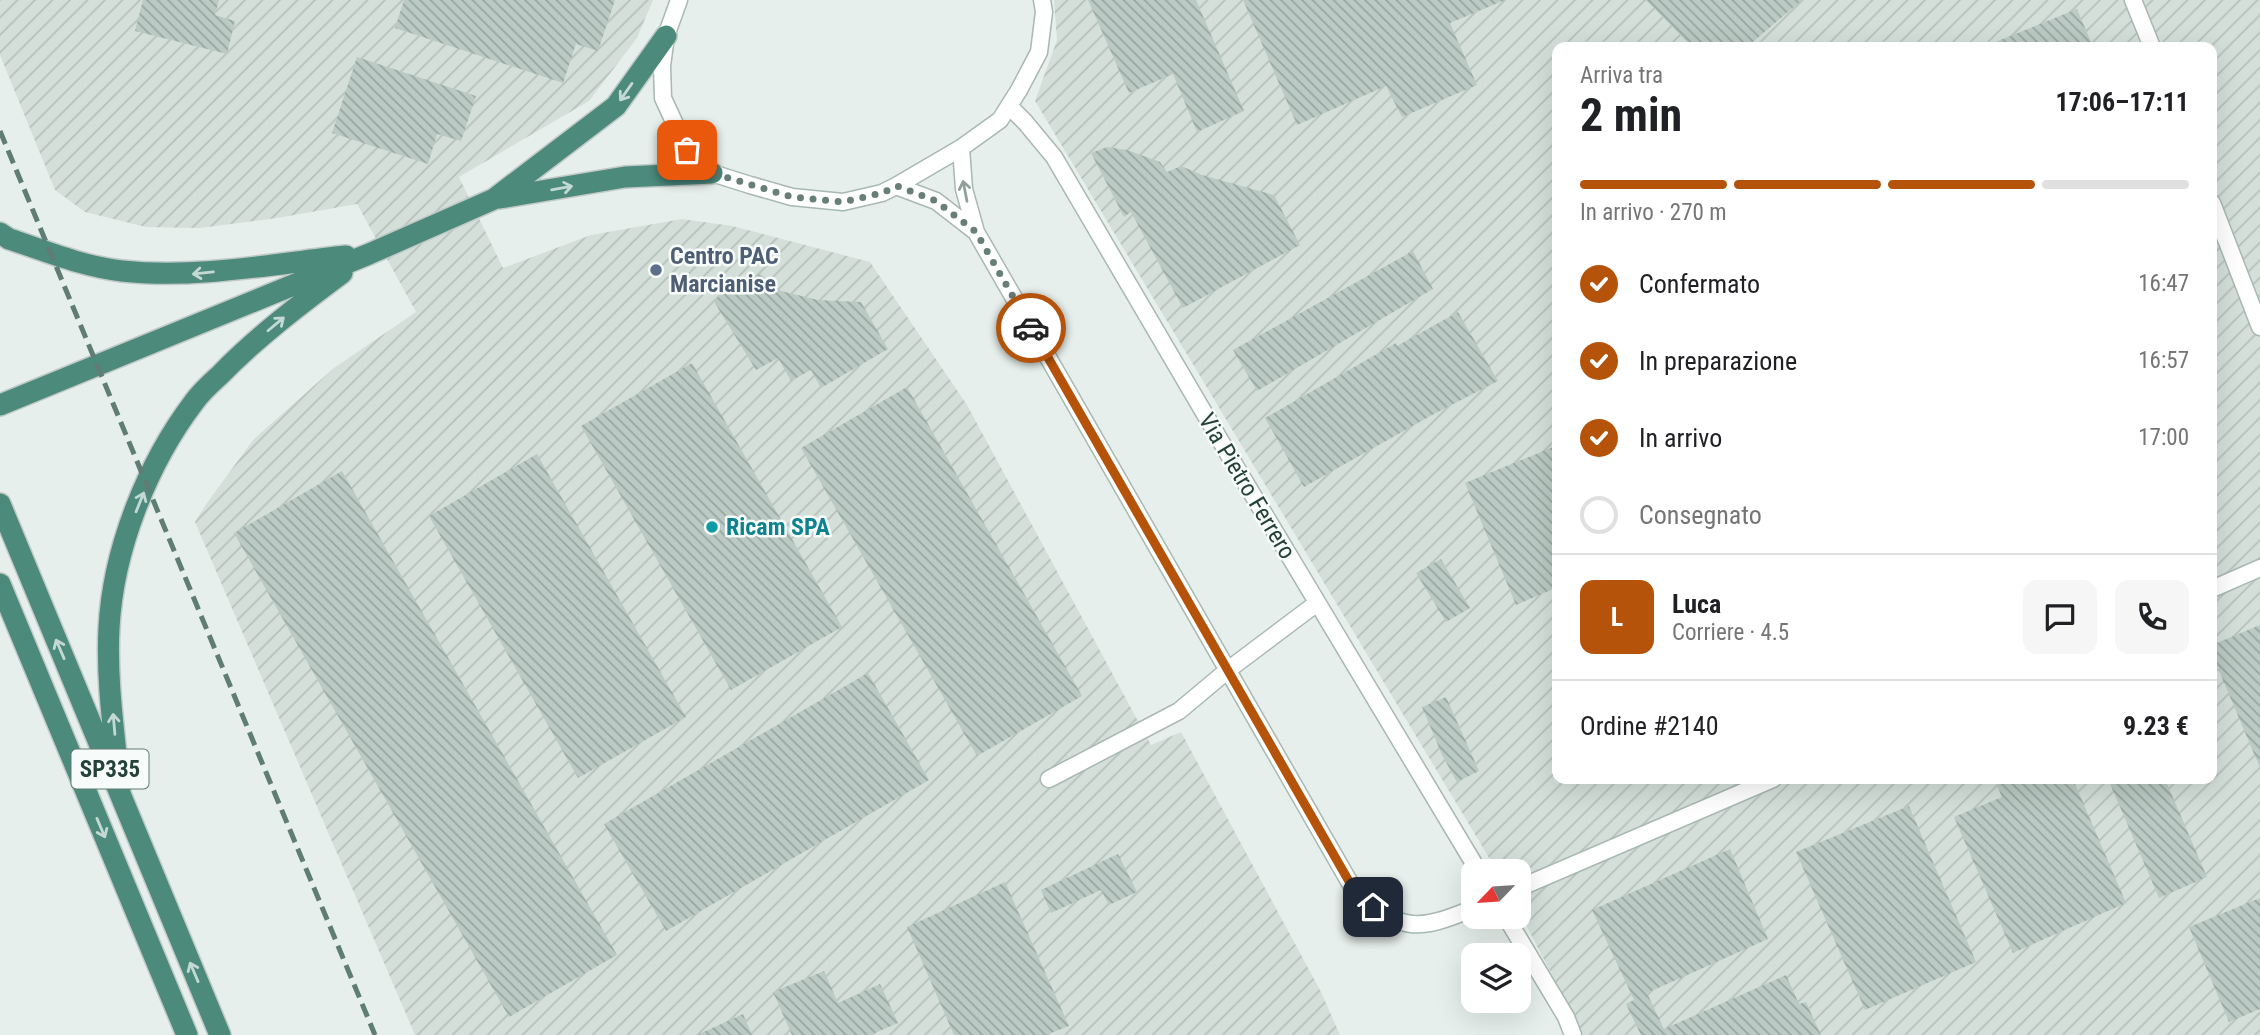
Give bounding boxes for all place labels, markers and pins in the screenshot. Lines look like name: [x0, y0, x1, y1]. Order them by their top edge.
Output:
pin: [657, 120, 717, 180]
place label: Centro PAC Marcianise: [670, 242, 779, 298]
marker: Centro PAC Marcianise: [648, 262, 664, 278]
place label: Ricam SPA: [726, 513, 831, 541]
marker: Ricam SPA: [704, 519, 720, 535]
pin: [1343, 877, 1403, 937]

